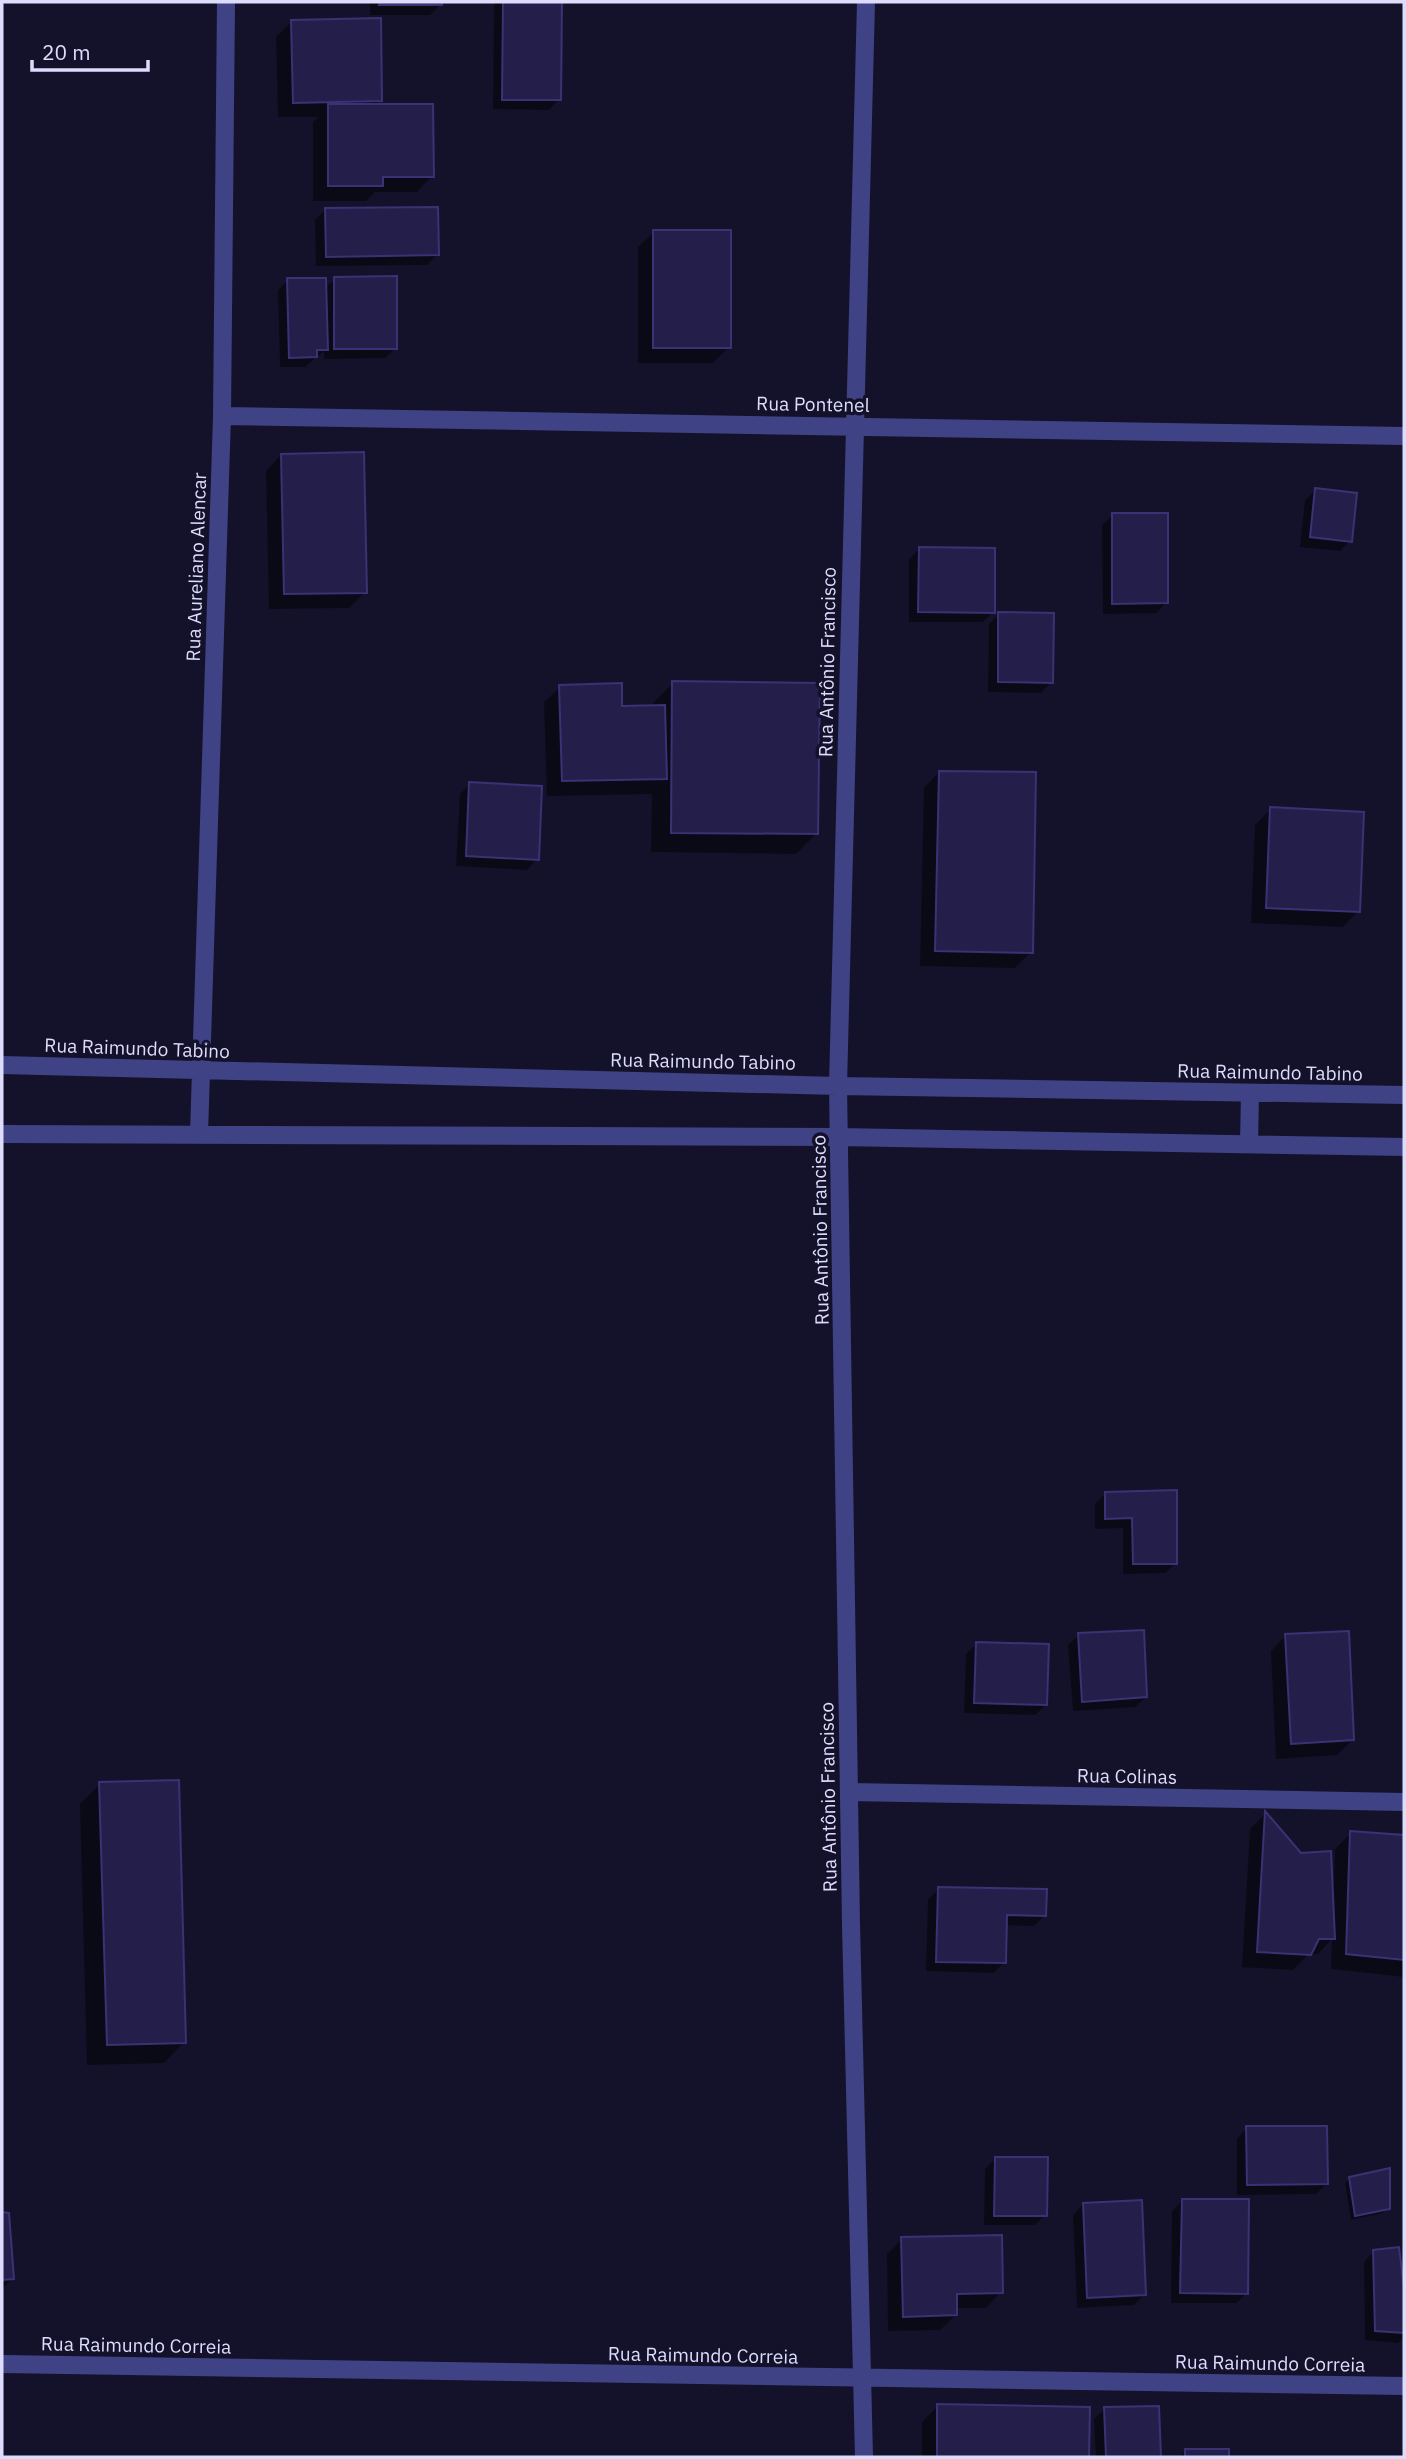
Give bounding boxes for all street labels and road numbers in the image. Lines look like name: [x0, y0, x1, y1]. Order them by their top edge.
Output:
street label: Rua Pontenel: [756, 391, 870, 417]
street label: Rua Aureliano Alencar: [181, 472, 211, 662]
street label: Rua Antônio Francisco: [813, 567, 841, 757]
street label: Rua Raimundo Tabino: [44, 1033, 230, 1063]
street label: Rua Raimundo Tabino: [610, 1047, 796, 1075]
street label: Rua Raimundo Tabino: [1177, 1058, 1363, 1086]
street label: Rua Antônio Francisco: [806, 1135, 834, 1325]
street label: Rua Antônio Francisco: [814, 1702, 842, 1892]
street label: Rua Colinas: [1077, 1763, 1177, 1789]
street label: Rua Raimundo Correia: [41, 2331, 231, 2359]
street label: Rua Raimundo Correia: [608, 2341, 798, 2369]
street label: Rua Raimundo Correia: [1175, 2349, 1365, 2377]

